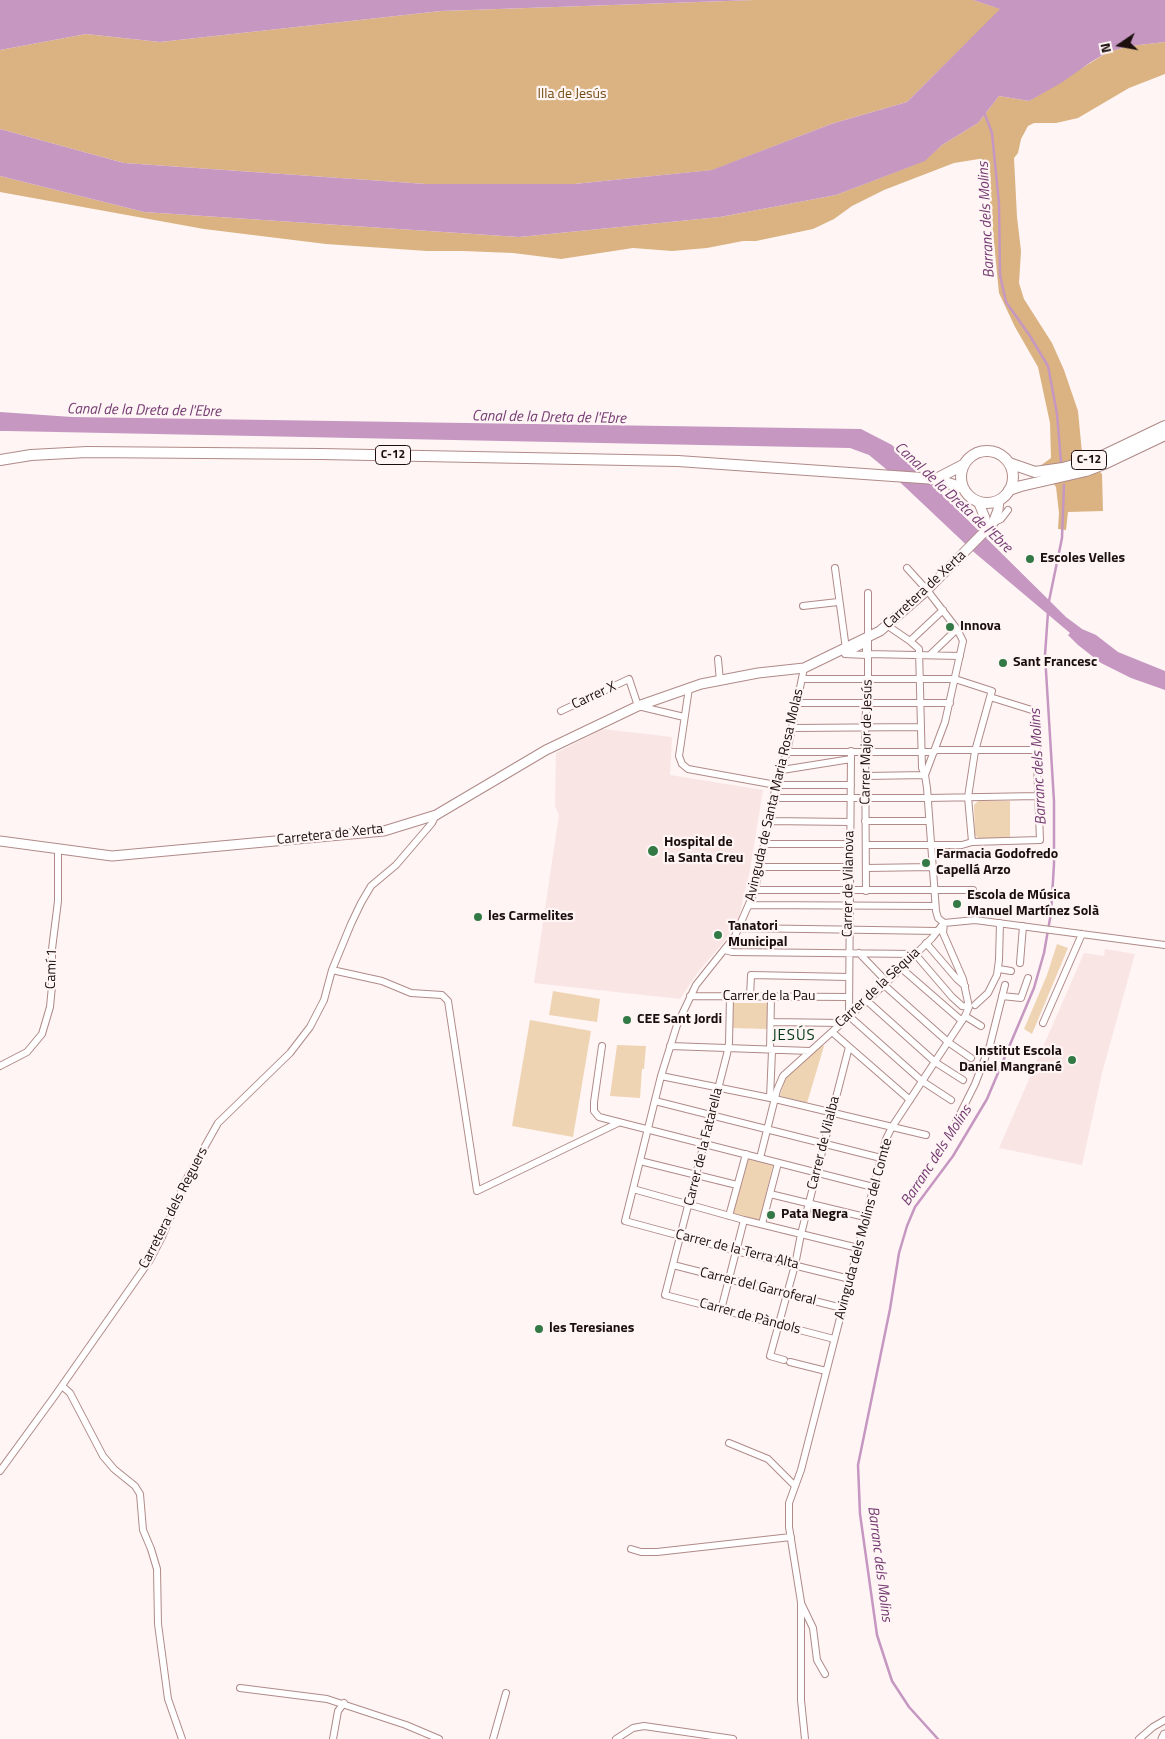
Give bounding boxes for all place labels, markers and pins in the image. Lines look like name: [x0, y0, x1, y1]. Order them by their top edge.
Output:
place label: Escoles Velles: [1040, 551, 1125, 567]
marker: Escoles Velles: [1024, 553, 1036, 565]
place label: Innova: [960, 619, 1001, 635]
marker: Innova: [944, 621, 956, 633]
place label: Sant Francesc: [1013, 655, 1097, 671]
marker: Sant Francesc: [997, 657, 1009, 669]
place label: Hospital de la Santa Creu: [664, 835, 744, 868]
marker: Hospital de la Santa Creu: [646, 844, 660, 858]
place label: Farmacia Godofredo Capellá Arzo: [936, 847, 1058, 880]
marker: Farmacia Godofredo Capellá Arzo: [920, 857, 932, 869]
place label: Escola de Música Manuel Martínez Solà: [967, 888, 1099, 920]
marker: Escola de Música Manuel Martínez Solà: [951, 898, 963, 910]
place label: les Carmelites: [488, 909, 574, 925]
marker: les Carmelites: [472, 911, 484, 923]
place label: Tanatori Municipal: [728, 919, 788, 952]
marker: Tanatori Municipal: [712, 929, 724, 941]
place label: CEE Sant Jordi: [637, 1012, 722, 1028]
marker: CEE Sant Jordi: [621, 1014, 633, 1026]
place label: Institut Escola Daniel Mangrané: [959, 1044, 1062, 1076]
marker: Institut Escola Daniel Mangrané: [1066, 1054, 1078, 1066]
place label: Pata Negra: [781, 1207, 848, 1223]
marker: Pata Negra: [765, 1209, 777, 1221]
place label: les Teresianes: [549, 1321, 634, 1337]
marker: les Teresianes: [533, 1323, 545, 1335]

